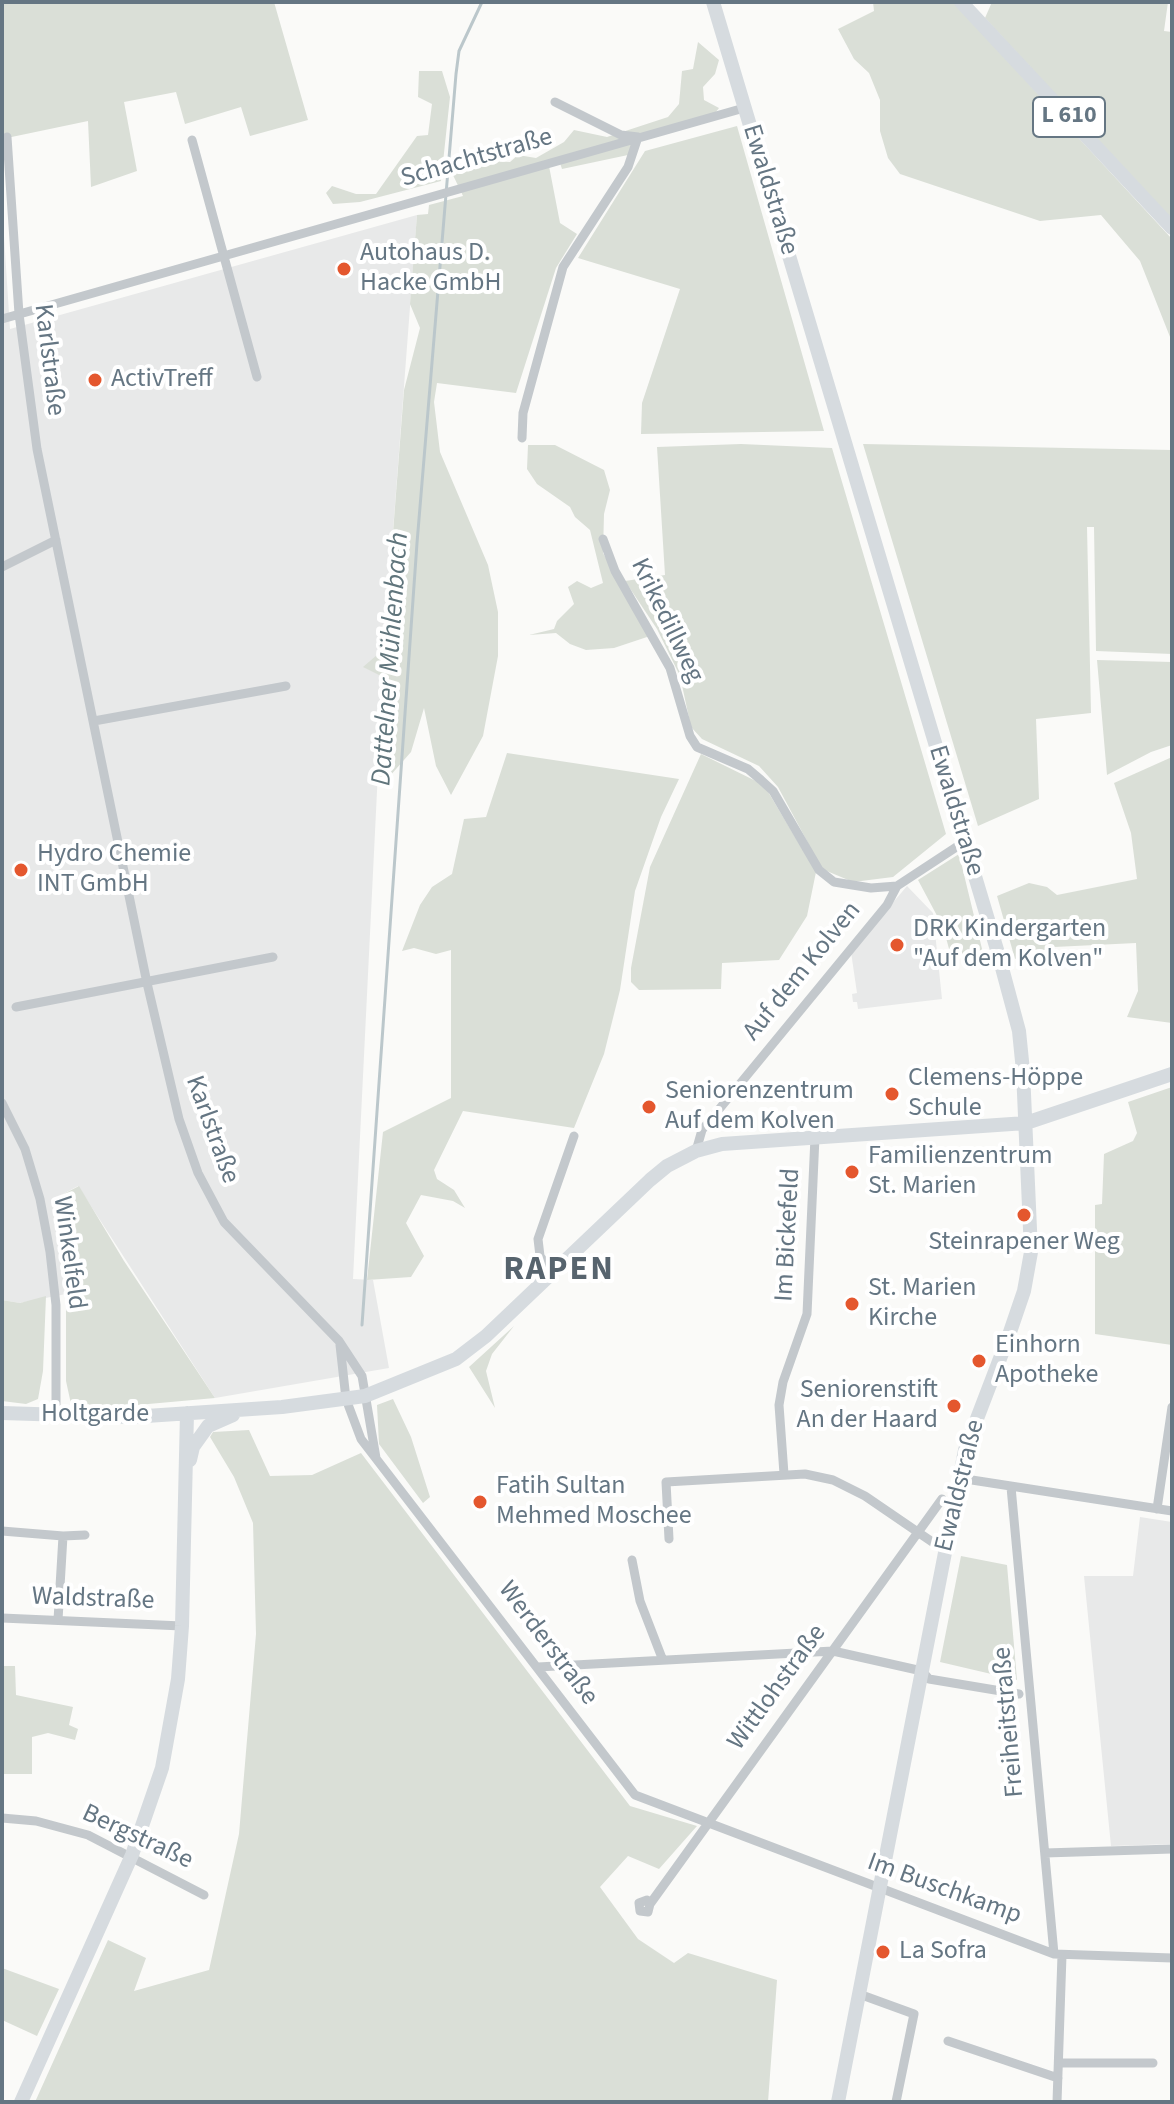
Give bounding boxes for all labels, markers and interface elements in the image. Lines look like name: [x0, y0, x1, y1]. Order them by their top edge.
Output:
road number: L 610: [1033, 97, 1105, 137]
street label: Ewaldstraße: [734, 121, 804, 259]
street label: Schachtstraße: [398, 122, 556, 196]
place label: Autohaus D. Hacke GmbH: [360, 238, 501, 300]
marker: Autohaus D. Hacke GmbH: [335, 260, 353, 278]
street label: Karlstraße: [26, 302, 70, 418]
place label: ActivTreff: [111, 364, 213, 396]
marker: ActivTreff: [86, 371, 104, 389]
water label: Dattelner Mühlenbach: [366, 531, 418, 787]
street label: Krikedillweg: [623, 554, 709, 688]
street label: Ewaldstraße: [920, 742, 990, 880]
place label: Hydro Chemie INT GmbH: [37, 839, 191, 900]
marker: Hydro Chemie INT GmbH: [12, 861, 30, 879]
street label: Auf dem Kolven: [737, 896, 869, 1048]
place label: DRK Kindergarten "Auf dem Kolven": [913, 914, 1106, 976]
marker: DRK Kindergarten "Auf dem Kolven": [888, 936, 906, 954]
place label: Clemens-Höppe Schule: [908, 1063, 1083, 1124]
street label: Karlstraße: [177, 1072, 245, 1188]
place label: Seniorenzentrum Auf dem Kolven: [665, 1076, 854, 1138]
marker: Clemens-Höppe Schule: [883, 1085, 901, 1103]
marker: Seniorenzentrum Auf dem Kolven: [640, 1098, 658, 1116]
place label: Familienzentrum St. Marien: [868, 1141, 1053, 1202]
marker: Familienzentrum St. Marien: [843, 1163, 861, 1181]
street label: Im Bickefeld: [770, 1167, 808, 1303]
street label: Winkelfeld: [45, 1194, 91, 1312]
marker: Steinrapener Weg: [1015, 1206, 1033, 1224]
place label: Steinrapener Weg: [928, 1227, 1120, 1259]
district label: RAPEN: [503, 1252, 615, 1292]
place label: St. Marien Kirche: [868, 1273, 976, 1334]
marker: St. Marien Kirche: [843, 1295, 861, 1313]
place label: Einhorn Apotheke: [995, 1330, 1098, 1392]
marker: Einhorn Apotheke: [970, 1352, 988, 1370]
place label: Seniorenstift An der Haard: [797, 1375, 938, 1436]
marker: Seniorenstift An der Haard: [945, 1397, 963, 1415]
street label: Holtgarde: [41, 1399, 149, 1431]
street label: Ewaldstraße: [930, 1417, 992, 1555]
place label: Fatih Sultan Mehmed Moschee: [496, 1471, 692, 1532]
marker: Fatih Sultan Mehmed Moschee: [471, 1493, 489, 1511]
street label: Werderstraße: [490, 1576, 604, 1712]
street label: Waldstraße: [31, 1582, 155, 1618]
street label: Wittlohstraße: [722, 1619, 834, 1757]
street label: Freiheitstraße: [988, 1645, 1032, 1799]
street label: Bergstraße: [77, 1799, 197, 1877]
street label: Im Buschkamp: [863, 1848, 1025, 1932]
place label: La Sofra: [899, 1936, 987, 1968]
marker: La Sofra: [874, 1943, 892, 1961]

